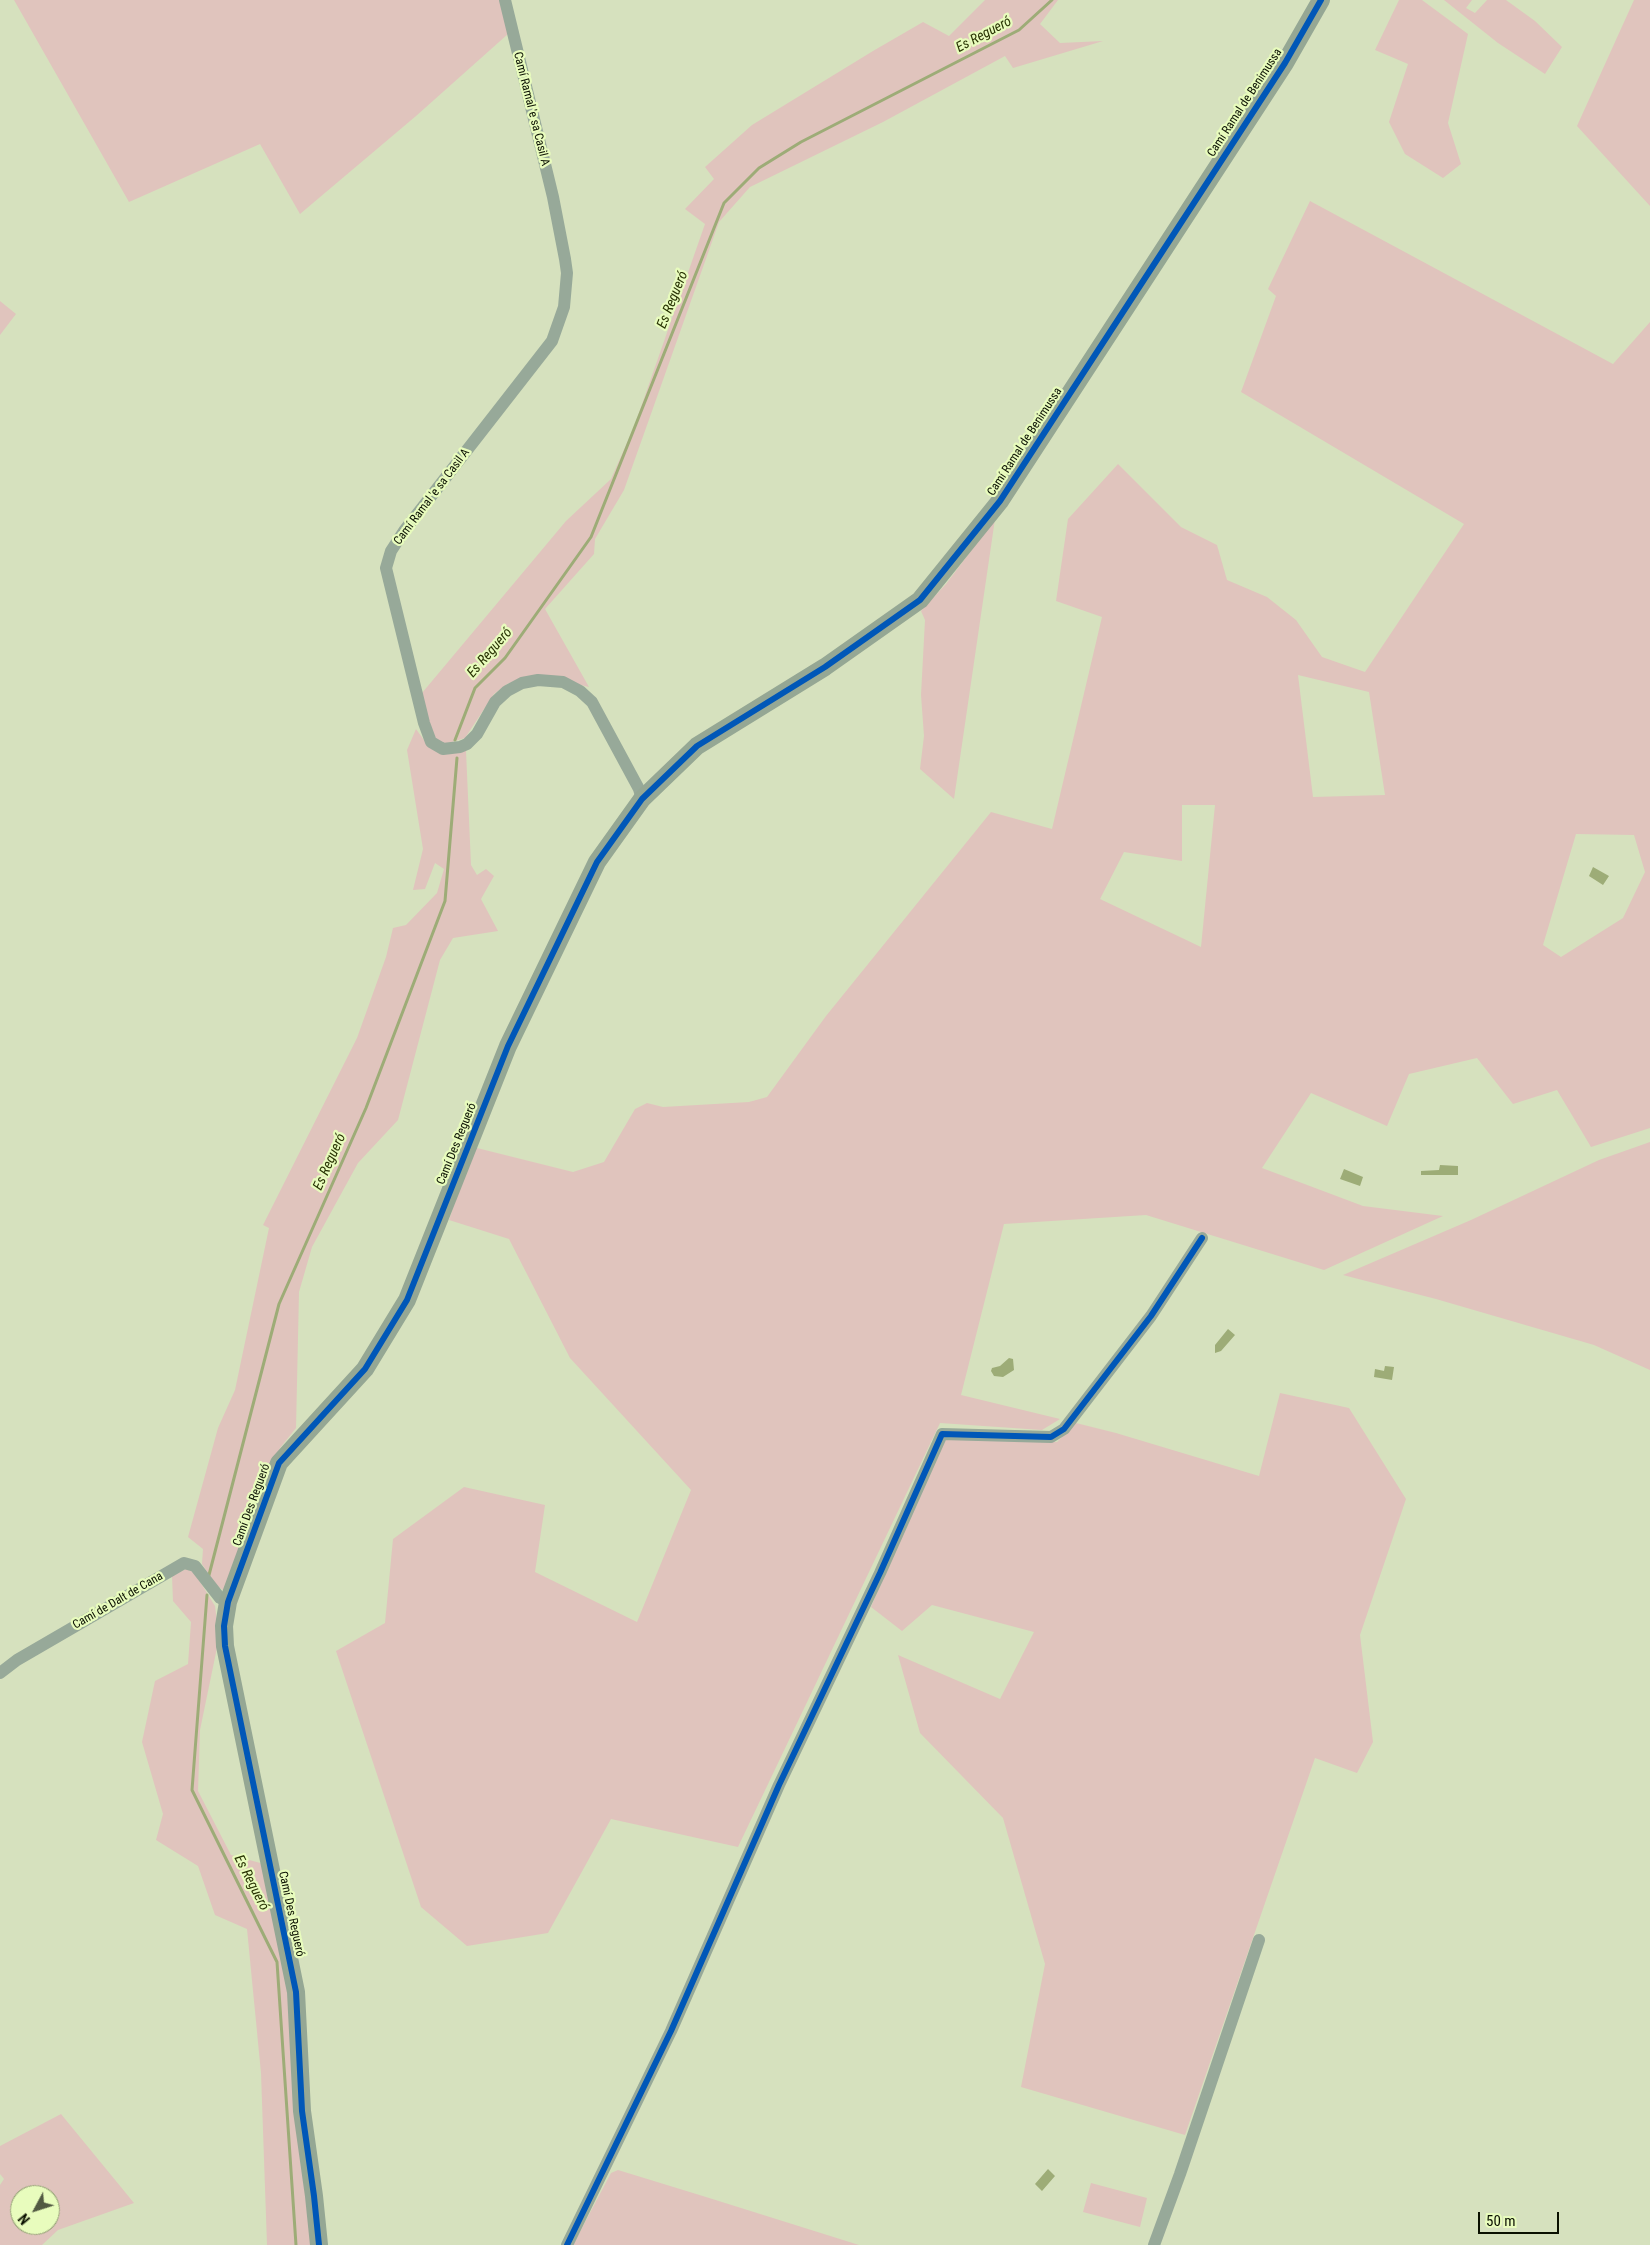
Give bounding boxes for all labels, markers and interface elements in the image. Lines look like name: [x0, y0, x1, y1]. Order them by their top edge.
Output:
water label: Es Regueró: [954, 13, 1014, 57]
street label: Camí Ramal de Benimussa: [1205, 46, 1285, 160]
street label: Camí Ramal 'e sa Casil A: [510, 51, 552, 167]
water label: Es Regueró: [654, 269, 692, 331]
street label: Camí Ramal de Benimussa: [985, 385, 1065, 499]
street label: Camí Ramal 'e sa Casil A: [391, 446, 473, 548]
water label: Es Regueró: [464, 625, 516, 681]
street label: Camí Des Regueró: [434, 1101, 480, 1187]
water label: Es Regueró: [310, 1131, 350, 1193]
street label: Camí Des Regueró: [230, 1462, 274, 1548]
street label: Camí de Dalt de Cana: [70, 1569, 166, 1633]
water label: Es Regueró: [230, 1852, 272, 1914]
street label: Camí Des Regueró: [275, 1870, 307, 1958]
north arrow: [10, 2185, 60, 2235]
scale bar: [1480, 2202, 1561, 2234]
text: N: [15, 2211, 33, 2227]
text: 50 m: [1486, 2212, 1516, 2230]

